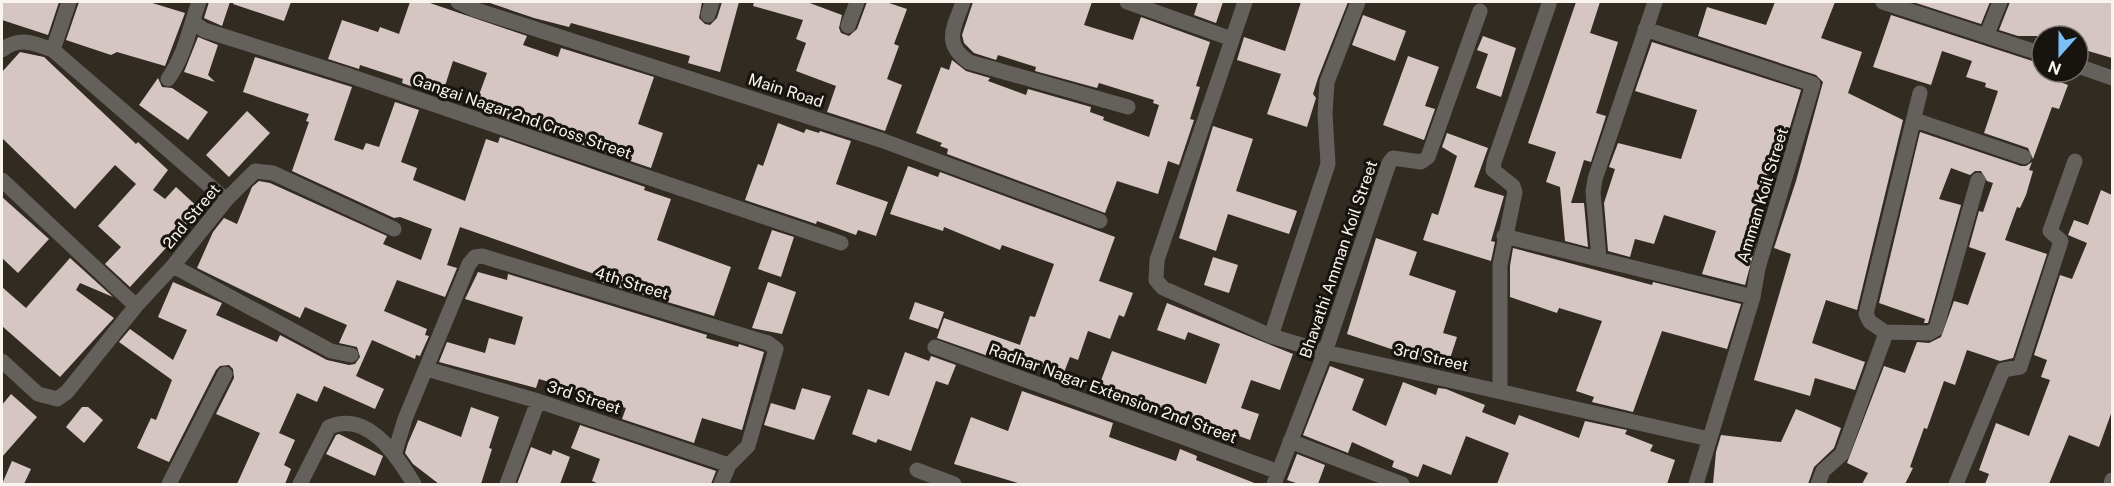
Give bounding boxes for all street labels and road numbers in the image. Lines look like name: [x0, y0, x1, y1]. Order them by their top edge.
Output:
street label: Main Road: [746, 69, 826, 112]
street label: Gangai Nagar 2nd Cross Street: [410, 70, 634, 163]
street label: Amman Koil Street: [1733, 125, 1792, 265]
street label: Bhavathi Amman Koil Street: [1296, 158, 1381, 361]
street label: 2nd Street: [159, 180, 224, 253]
street label: 4th Street: [593, 263, 671, 304]
street label: Radhar Nagar Extension 2nd Street: [986, 340, 1240, 447]
street label: 3rd Street: [1392, 340, 1470, 375]
street label: 3rd Street: [545, 377, 623, 418]

